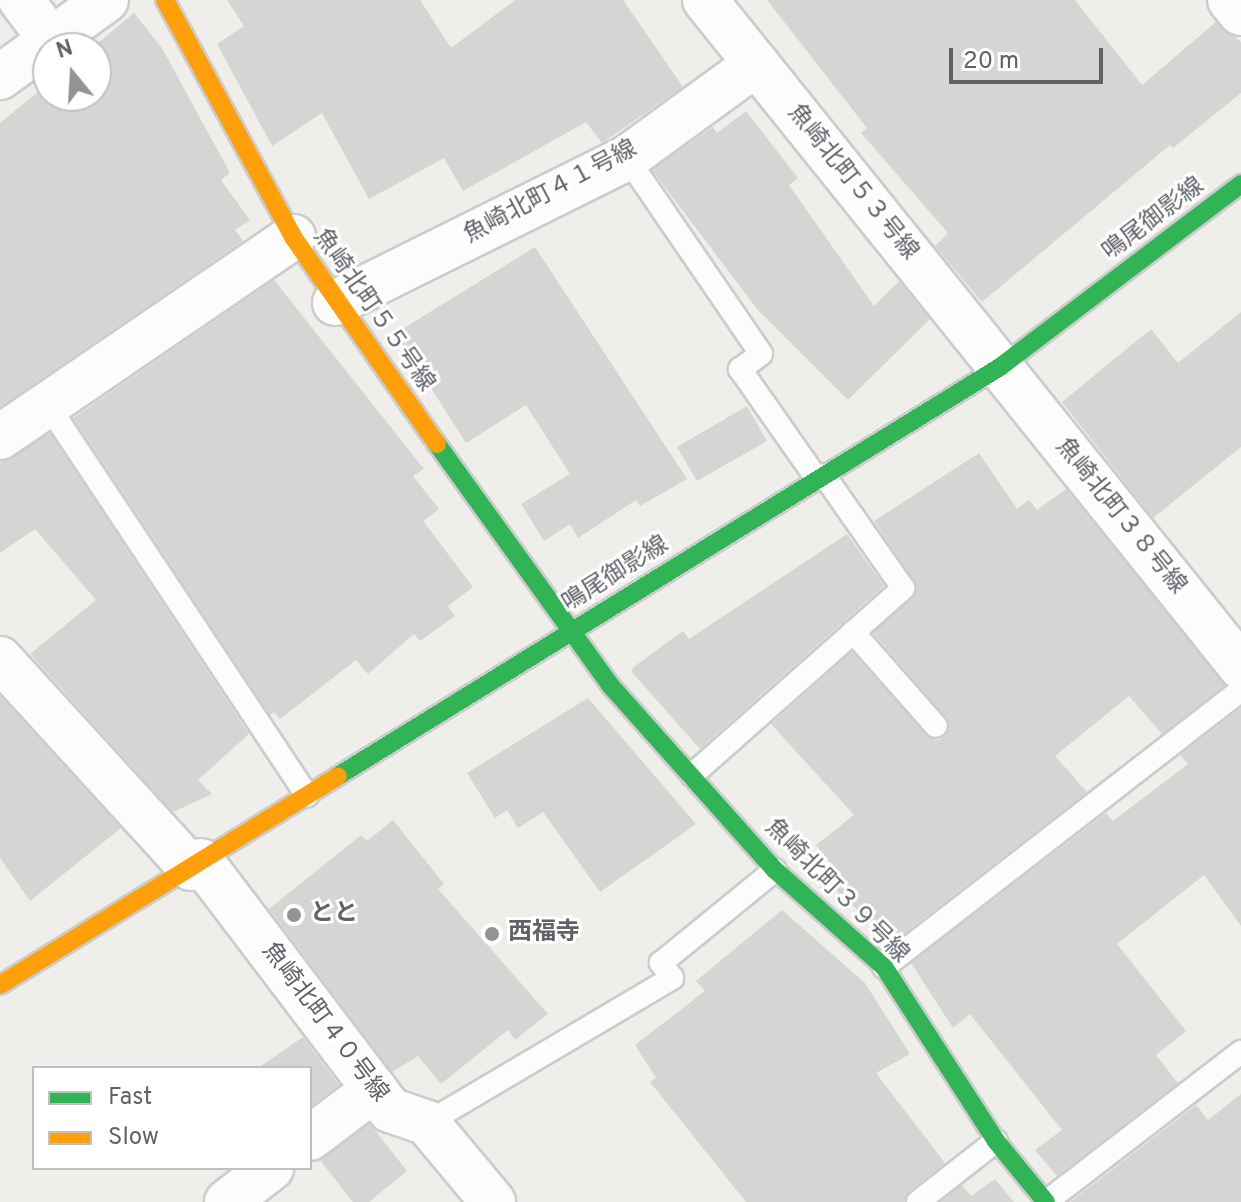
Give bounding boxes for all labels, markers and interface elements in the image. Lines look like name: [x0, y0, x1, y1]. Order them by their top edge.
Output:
north arrow: [32, 32, 112, 112]
scale bar: [953, 32, 1107, 82]
text: N: [53, 35, 77, 66]
text: 20 m: [963, 47, 1019, 77]
street label: 魚崎北町５３号線: [780, 99, 924, 267]
street label: 魚崎北町４１号線: [459, 135, 643, 251]
street label: 鳴尾御影線: [1097, 172, 1211, 268]
street label: 魚崎北町５５号線: [306, 224, 440, 398]
street label: 魚崎北町３８号線: [1048, 433, 1192, 601]
street label: 鳴尾御影線: [557, 531, 675, 619]
street label: 魚崎北町３９号線: [758, 814, 914, 970]
place label: とと: [310, 901, 358, 929]
marker: とと: [285, 906, 303, 924]
place label: 西福寺: [508, 920, 580, 948]
marker: 西福寺: [483, 925, 501, 943]
street label: 魚崎北町４０号線: [255, 938, 393, 1108]
legend: [32, 1066, 312, 1170]
text: Fast: [108, 1083, 152, 1113]
text: Slow: [108, 1123, 159, 1153]

